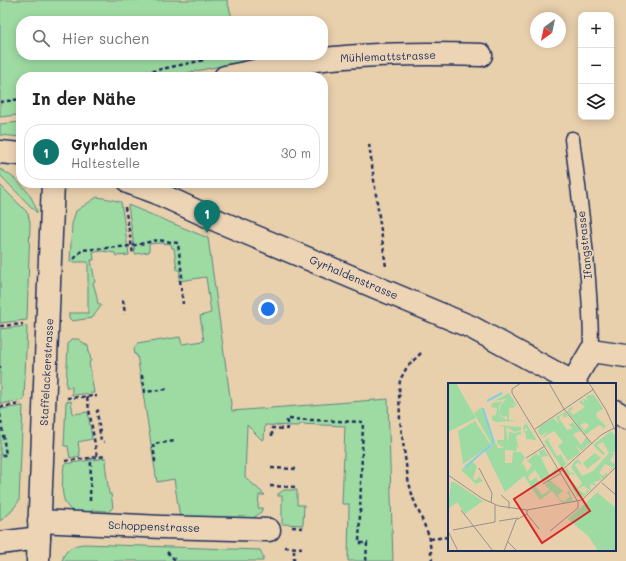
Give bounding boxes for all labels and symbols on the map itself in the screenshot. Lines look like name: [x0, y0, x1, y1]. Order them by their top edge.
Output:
north arrow: [530, 12, 566, 48]
street label: Mühlemattstrasse: [340, 47, 436, 65]
pin: 1: [194, 200, 220, 233]
street label: Ifangstrasse: [573, 210, 595, 280]
street label: Gyrhaldenstrasse: [307, 252, 401, 303]
your location: [258, 299, 278, 319]
street label: Staffelackerstrasse: [36, 318, 56, 426]
inset map: [448, 383, 616, 551]
street label: Schoppenstrasse: [108, 517, 200, 535]

